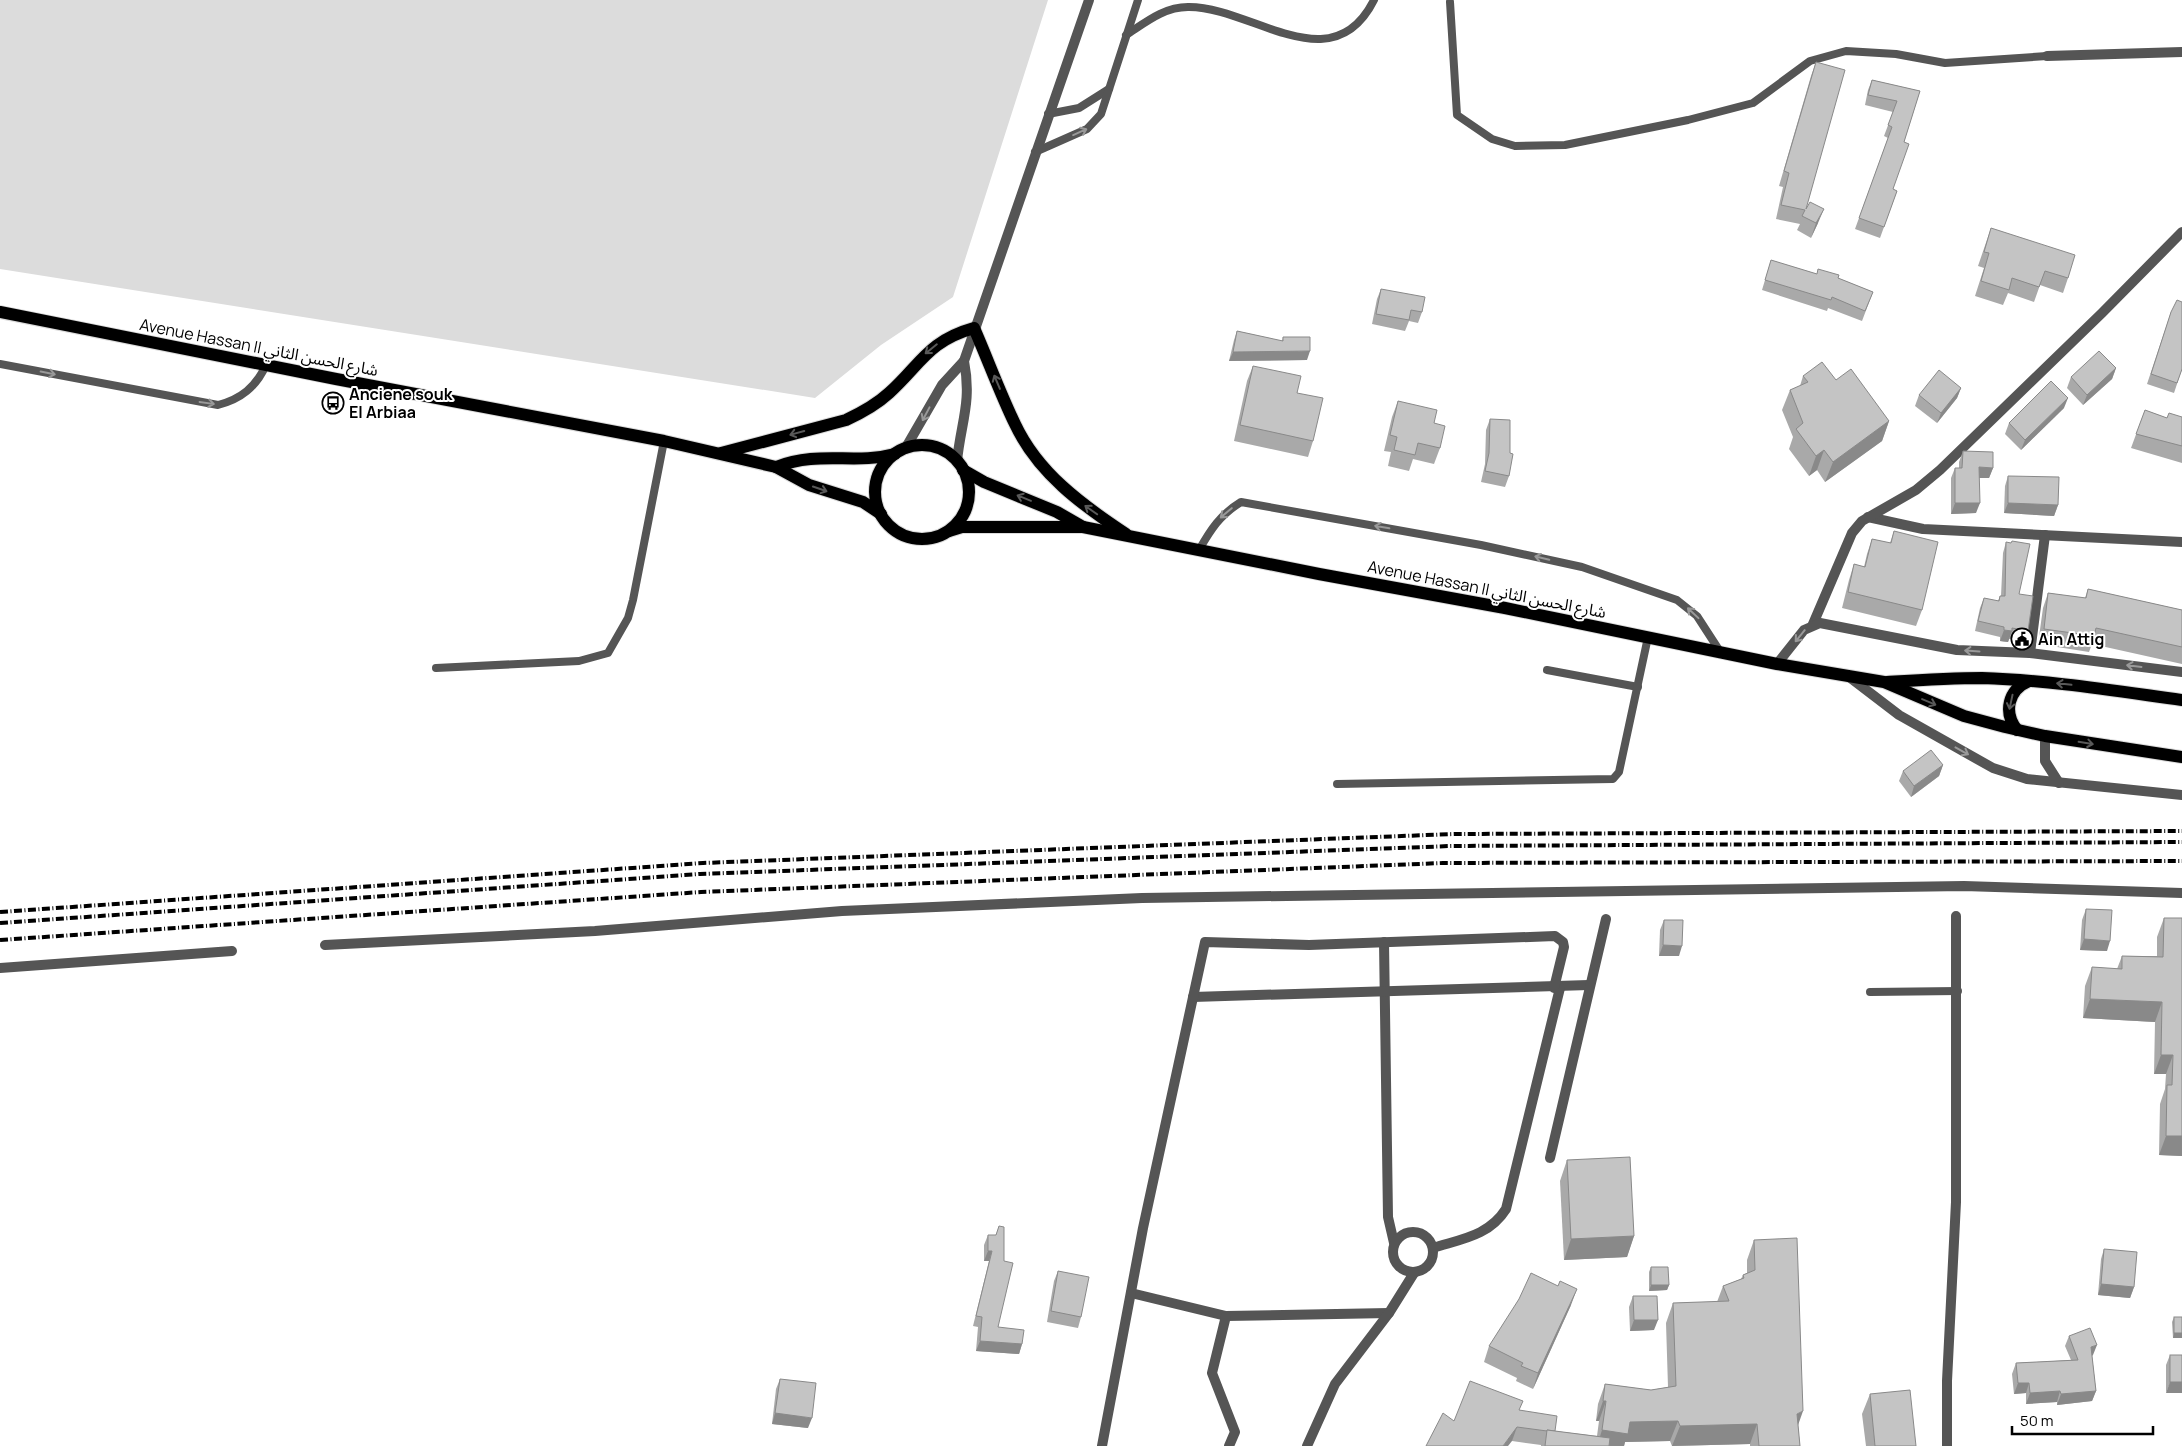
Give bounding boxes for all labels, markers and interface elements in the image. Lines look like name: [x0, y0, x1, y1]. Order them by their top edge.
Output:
one-way arrow: [1072, 127, 1087, 137]
street label: Avenue Hassan II شارع الحسن الثاني: [137, 313, 380, 383]
one-way arrow: [925, 344, 938, 355]
one-way arrow: [39, 369, 55, 378]
one-way arrow: [991, 375, 1001, 390]
place label: Anciene souk El Arbiaa: [349, 383, 453, 423]
bus stop icon: Anciene souk El Arbiaa: [321, 391, 345, 415]
one-way arrow: [199, 398, 215, 408]
one-way arrow: [921, 407, 931, 422]
one-way arrow: [790, 429, 806, 438]
one-way arrow: [812, 485, 827, 494]
one-way arrow: [1017, 492, 1032, 502]
one-way arrow: [1085, 505, 1099, 515]
one-way arrow: [1219, 508, 1232, 519]
one-way arrow: [1375, 522, 1391, 532]
one-way arrow: [1534, 553, 1550, 562]
street label: Avenue Hassan II شارع الحسن الثاني: [1365, 555, 1608, 625]
one-way arrow: [1686, 607, 1699, 619]
public building icon: Ain Attig: [2010, 627, 2034, 651]
place label: Ain Attig: [2038, 628, 2104, 650]
one-way arrow: [1794, 629, 1805, 642]
one-way arrow: [1964, 646, 1980, 655]
one-way arrow: [2126, 661, 2142, 671]
one-way arrow: [2057, 679, 2073, 689]
one-way arrow: [2006, 694, 2015, 710]
one-way arrow: [1921, 697, 1936, 707]
one-way arrow: [2077, 738, 2093, 748]
one-way arrow: [1954, 747, 1969, 756]
scale bar: [2012, 1404, 2153, 1436]
text: 50 m: [2020, 1410, 2054, 1431]

